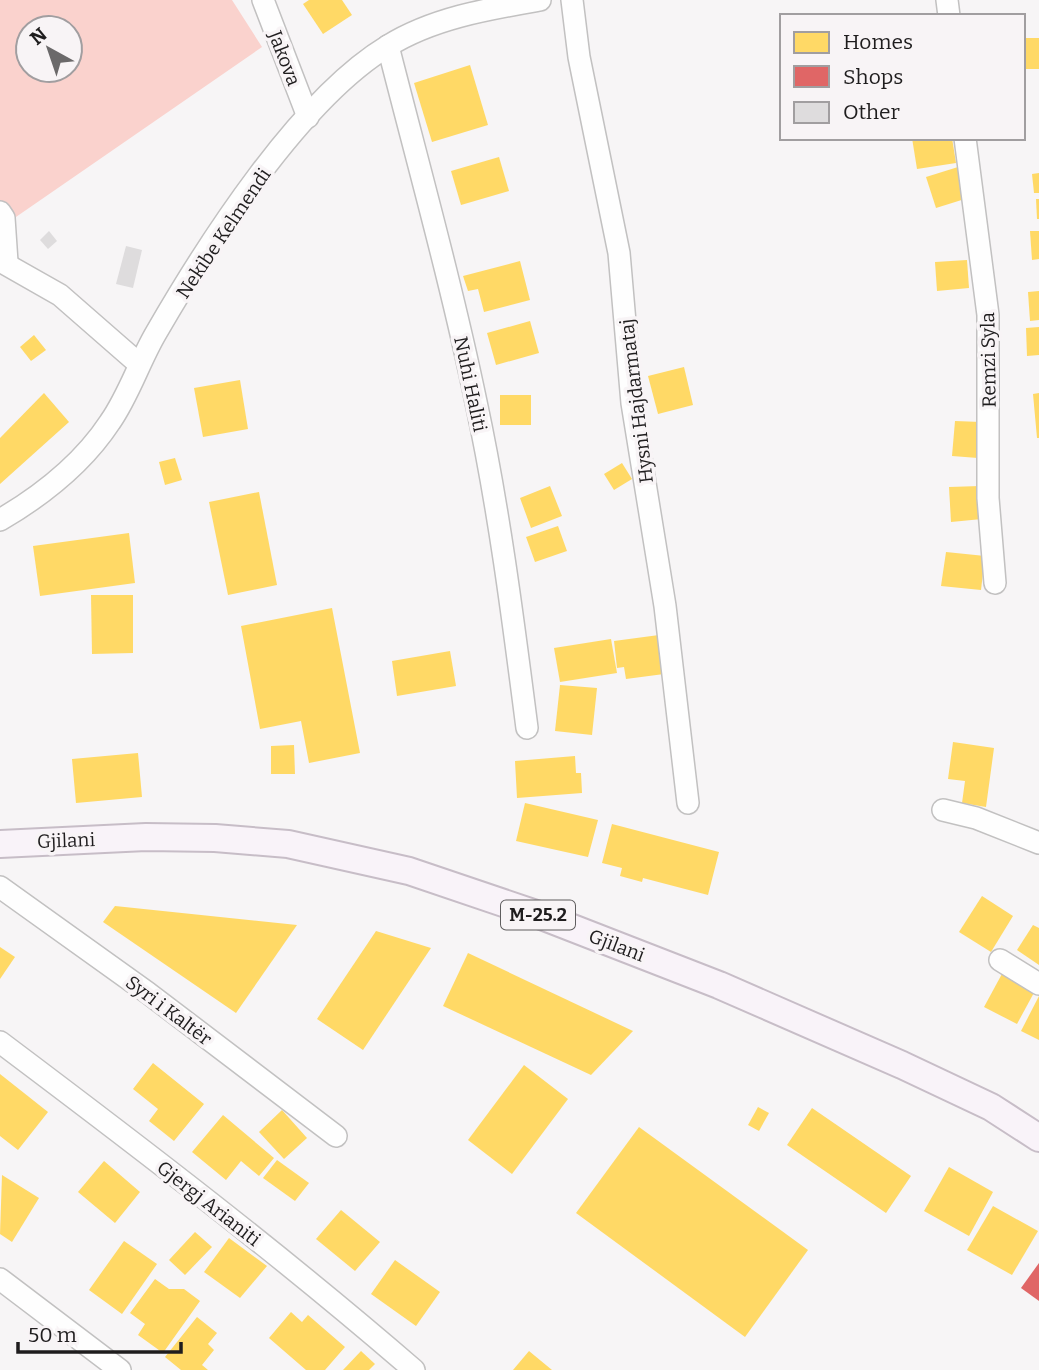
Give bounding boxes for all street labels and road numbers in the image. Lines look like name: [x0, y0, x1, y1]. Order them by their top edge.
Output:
street label: Jakova: [263, 27, 306, 89]
street label: Nekibe Kelmendi: [171, 163, 276, 303]
street label: Remzi Syla: [976, 311, 1001, 408]
street label: Hysni Hajdarmataj: [615, 317, 658, 484]
street label: Nuhi Haliti: [449, 334, 492, 434]
street label: Gjilani: [37, 828, 96, 853]
road number: M-25.2: [501, 900, 575, 930]
street label: Gjilani: [586, 924, 648, 967]
street label: Syri i Kaltër: [121, 971, 217, 1051]
street label: Gjergj Arianiti: [152, 1156, 265, 1251]

